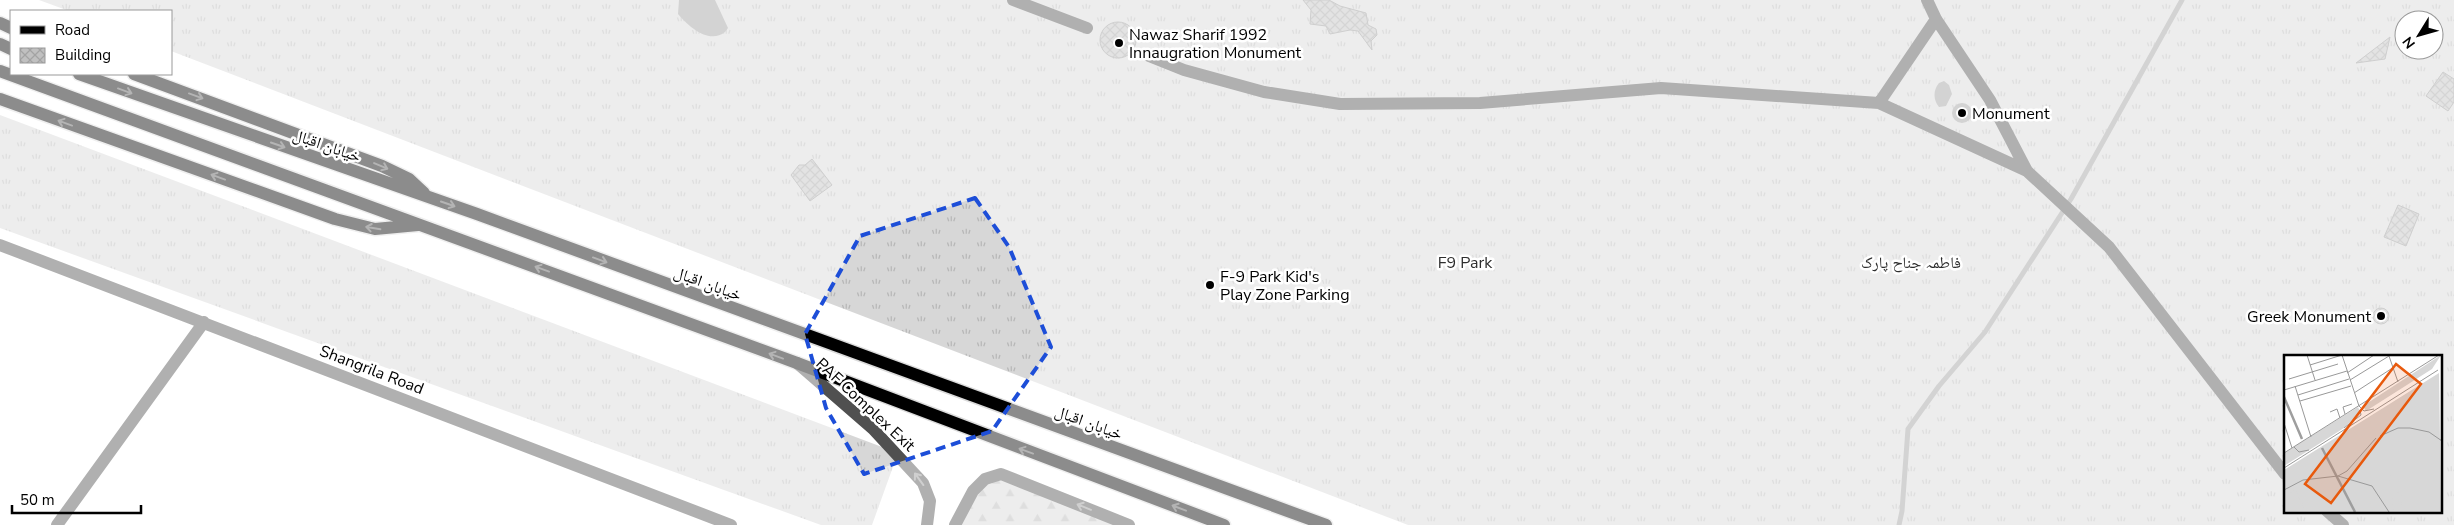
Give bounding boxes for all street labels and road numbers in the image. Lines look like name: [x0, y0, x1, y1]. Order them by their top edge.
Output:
street label: خیابان اقبال: [290, 124, 364, 168]
street label: خیابان اقبال: [671, 262, 745, 306]
street label: Shangrila Road: [316, 340, 427, 400]
street label: PAF Complex Exit: [811, 353, 920, 457]
street label: خیابان اقبال: [1052, 401, 1126, 445]

